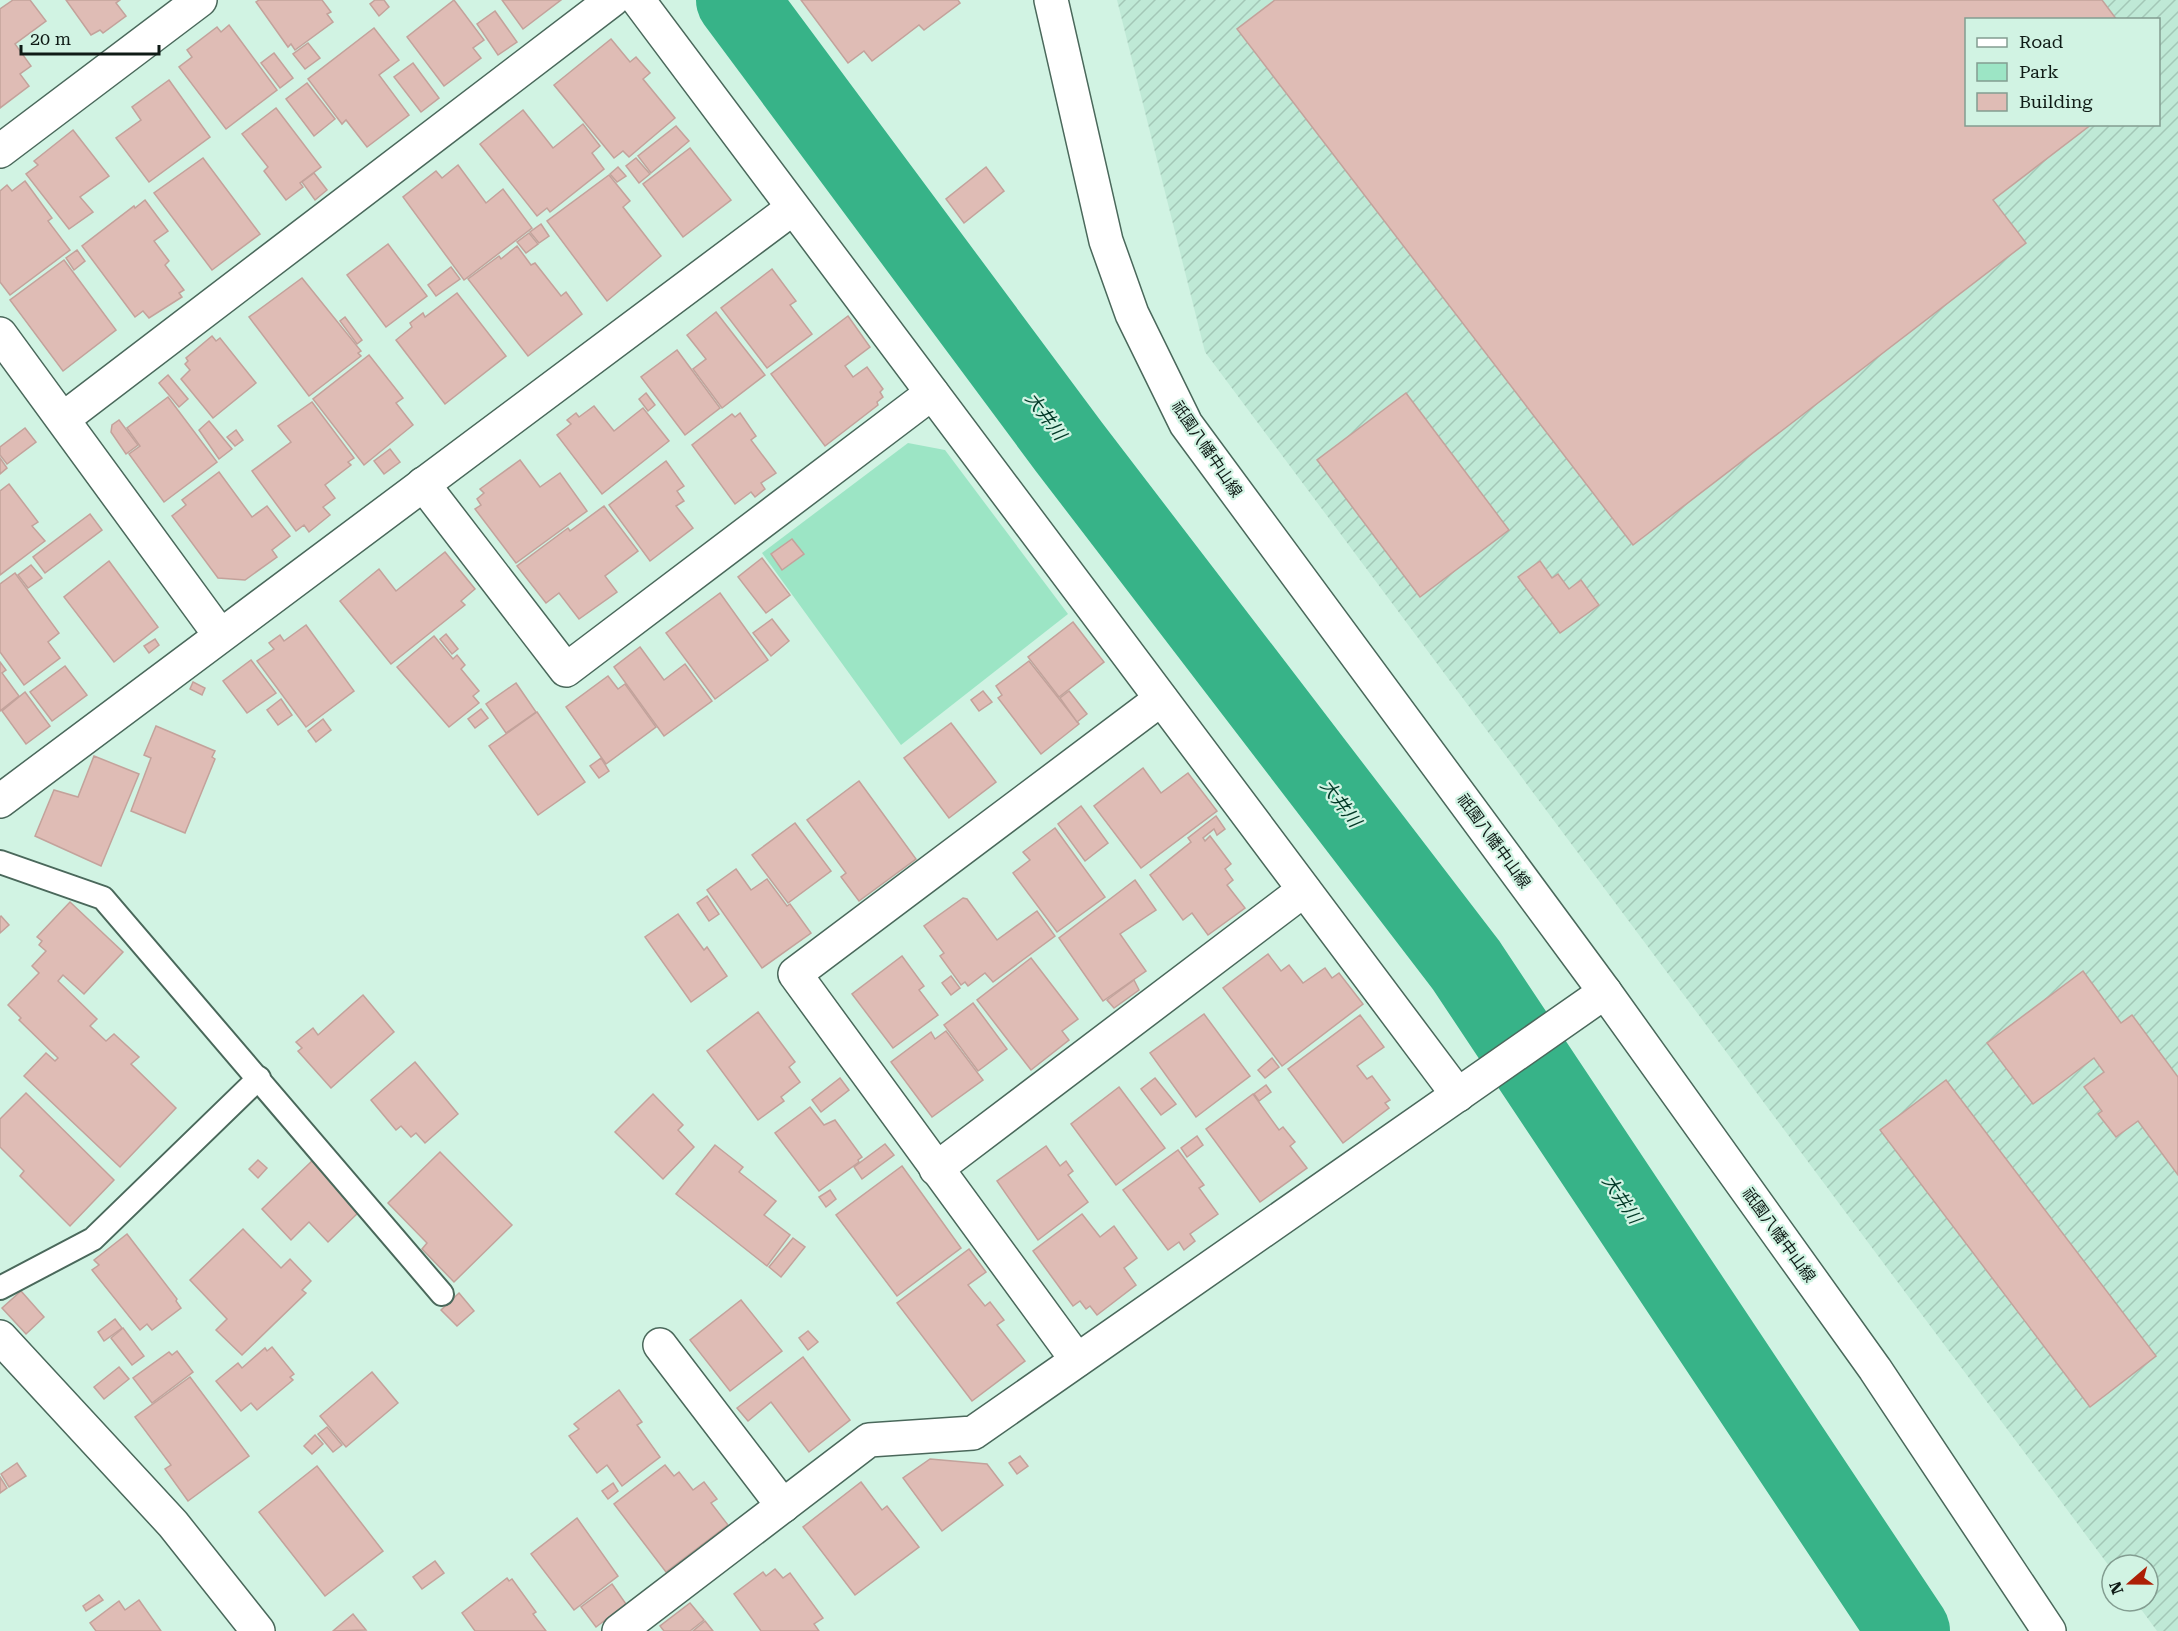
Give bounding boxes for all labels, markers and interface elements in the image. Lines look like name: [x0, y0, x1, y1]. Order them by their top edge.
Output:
scale bar: [21, 18, 159, 56]
legend: [1965, 18, 2160, 126]
text: 20 m: [30, 28, 71, 49]
text: Road: [2019, 31, 2064, 52]
text: Park: [2019, 61, 2059, 82]
text: Building: [2019, 91, 2093, 112]
water label: 大井川: [1021, 388, 1072, 445]
street label: 祇園八幡中山線: [1168, 397, 1246, 501]
water label: 大井川: [1316, 775, 1367, 832]
street label: 祇園八幡中山線: [1453, 790, 1535, 892]
water label: 大井川: [1598, 1171, 1647, 1229]
street label: 祇園八幡中山線: [1738, 1184, 1820, 1286]
north arrow: [2100, 1553, 2160, 1613]
text: N: [2105, 1579, 2127, 1597]

